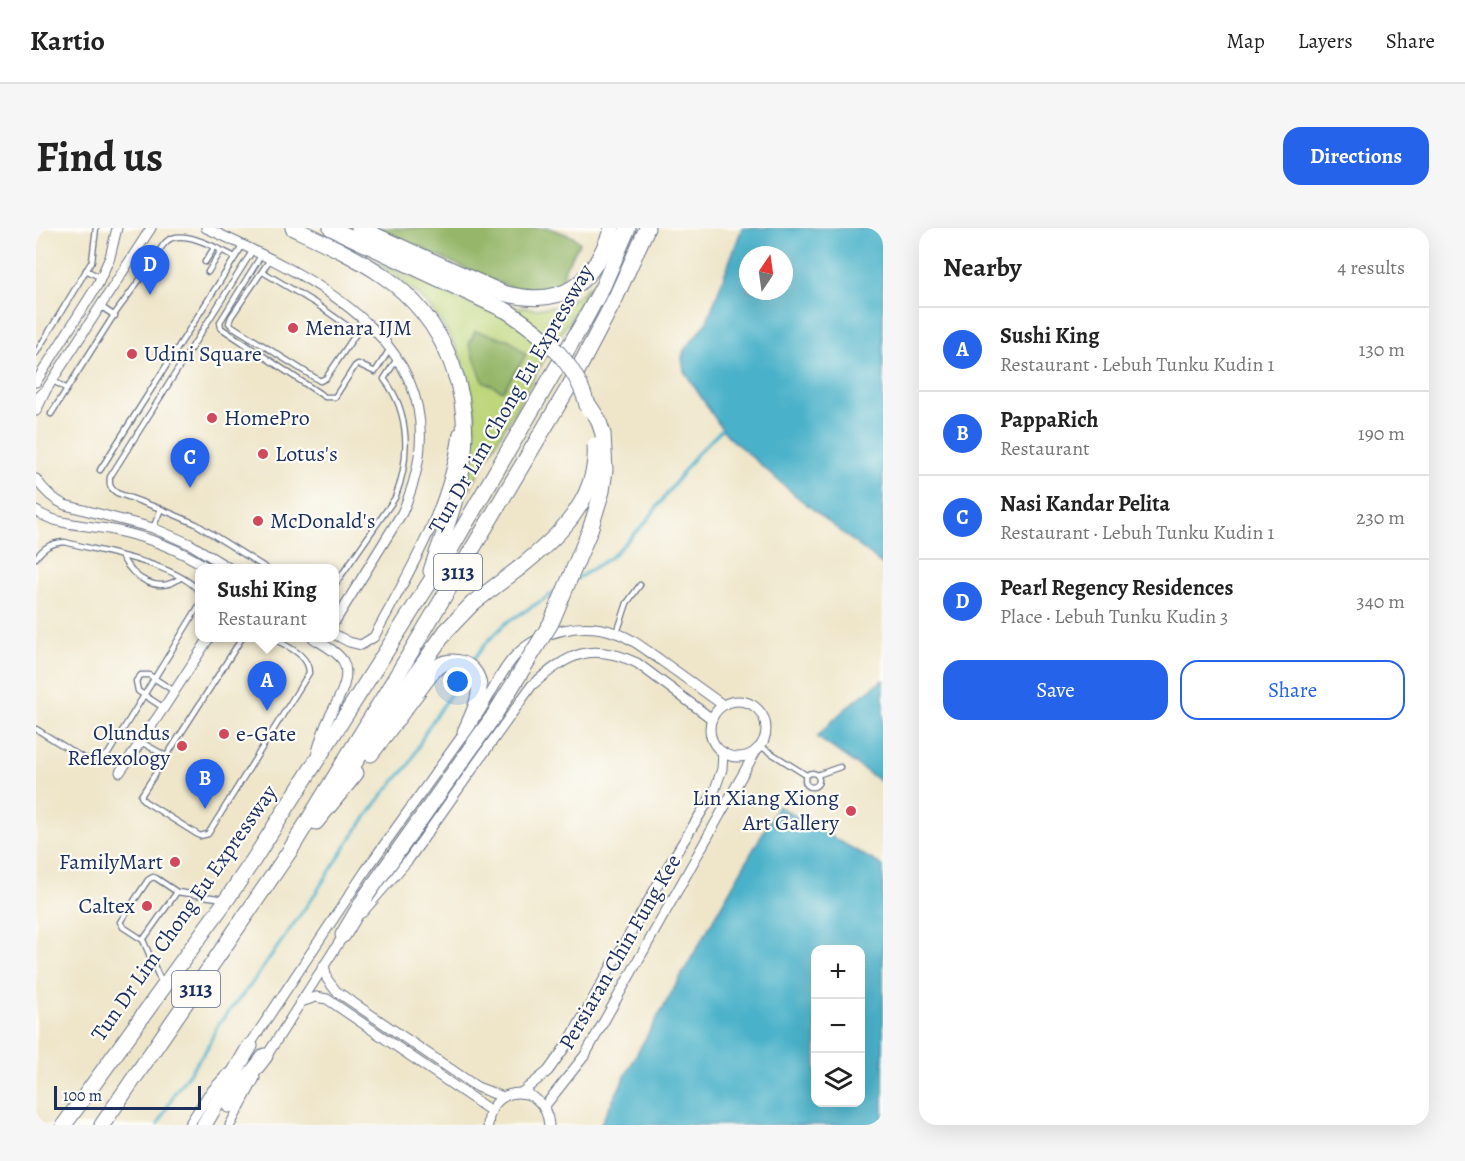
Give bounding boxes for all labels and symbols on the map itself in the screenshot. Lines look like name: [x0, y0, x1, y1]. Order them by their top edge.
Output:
pin: D: [130, 245, 170, 295]
north arrow: [739, 246, 793, 300]
street label: Tun Dr Lim Chong Eu Expressway: [421, 259, 601, 539]
place label: Menara IJM: [305, 313, 412, 343]
marker: Menara IJM: [286, 321, 300, 335]
place label: Udini Square: [144, 339, 262, 369]
marker: Udini Square: [125, 347, 139, 361]
place label: HomePro: [224, 403, 310, 433]
marker: HomePro: [205, 411, 219, 425]
pin: C: [170, 438, 210, 488]
place label: Lotus's: [275, 439, 338, 469]
marker: Lotus's: [256, 447, 270, 461]
place label: McDonald's: [270, 506, 376, 536]
marker: McDonald's: [251, 514, 265, 528]
road number: 3113: [434, 554, 482, 590]
pin: A: [248, 662, 286, 711]
your location: [443, 667, 472, 696]
place label: Olundus Reflexology: [67, 718, 170, 773]
place label: e-Gate: [236, 719, 296, 749]
marker: e-Gate: [217, 727, 231, 741]
marker: Olundus Reflexology: [175, 739, 189, 753]
pin: B: [186, 760, 224, 809]
street label: Tun Dr Lim Chong Eu Expressway: [84, 779, 284, 1047]
place label: Lin Xiang Xiong Art Gallery: [692, 783, 839, 838]
marker: Lin Xiang Xiong Art Gallery: [844, 804, 858, 818]
place label: FamilyMart: [59, 847, 163, 877]
street label: Persiaran Chin Fung Kee: [552, 849, 688, 1055]
marker: FamilyMart: [168, 855, 182, 869]
place label: Caltex: [78, 891, 136, 921]
marker: Caltex: [140, 899, 154, 913]
road number: 3113: [172, 971, 220, 1007]
scale bar: [54, 1083, 201, 1110]

